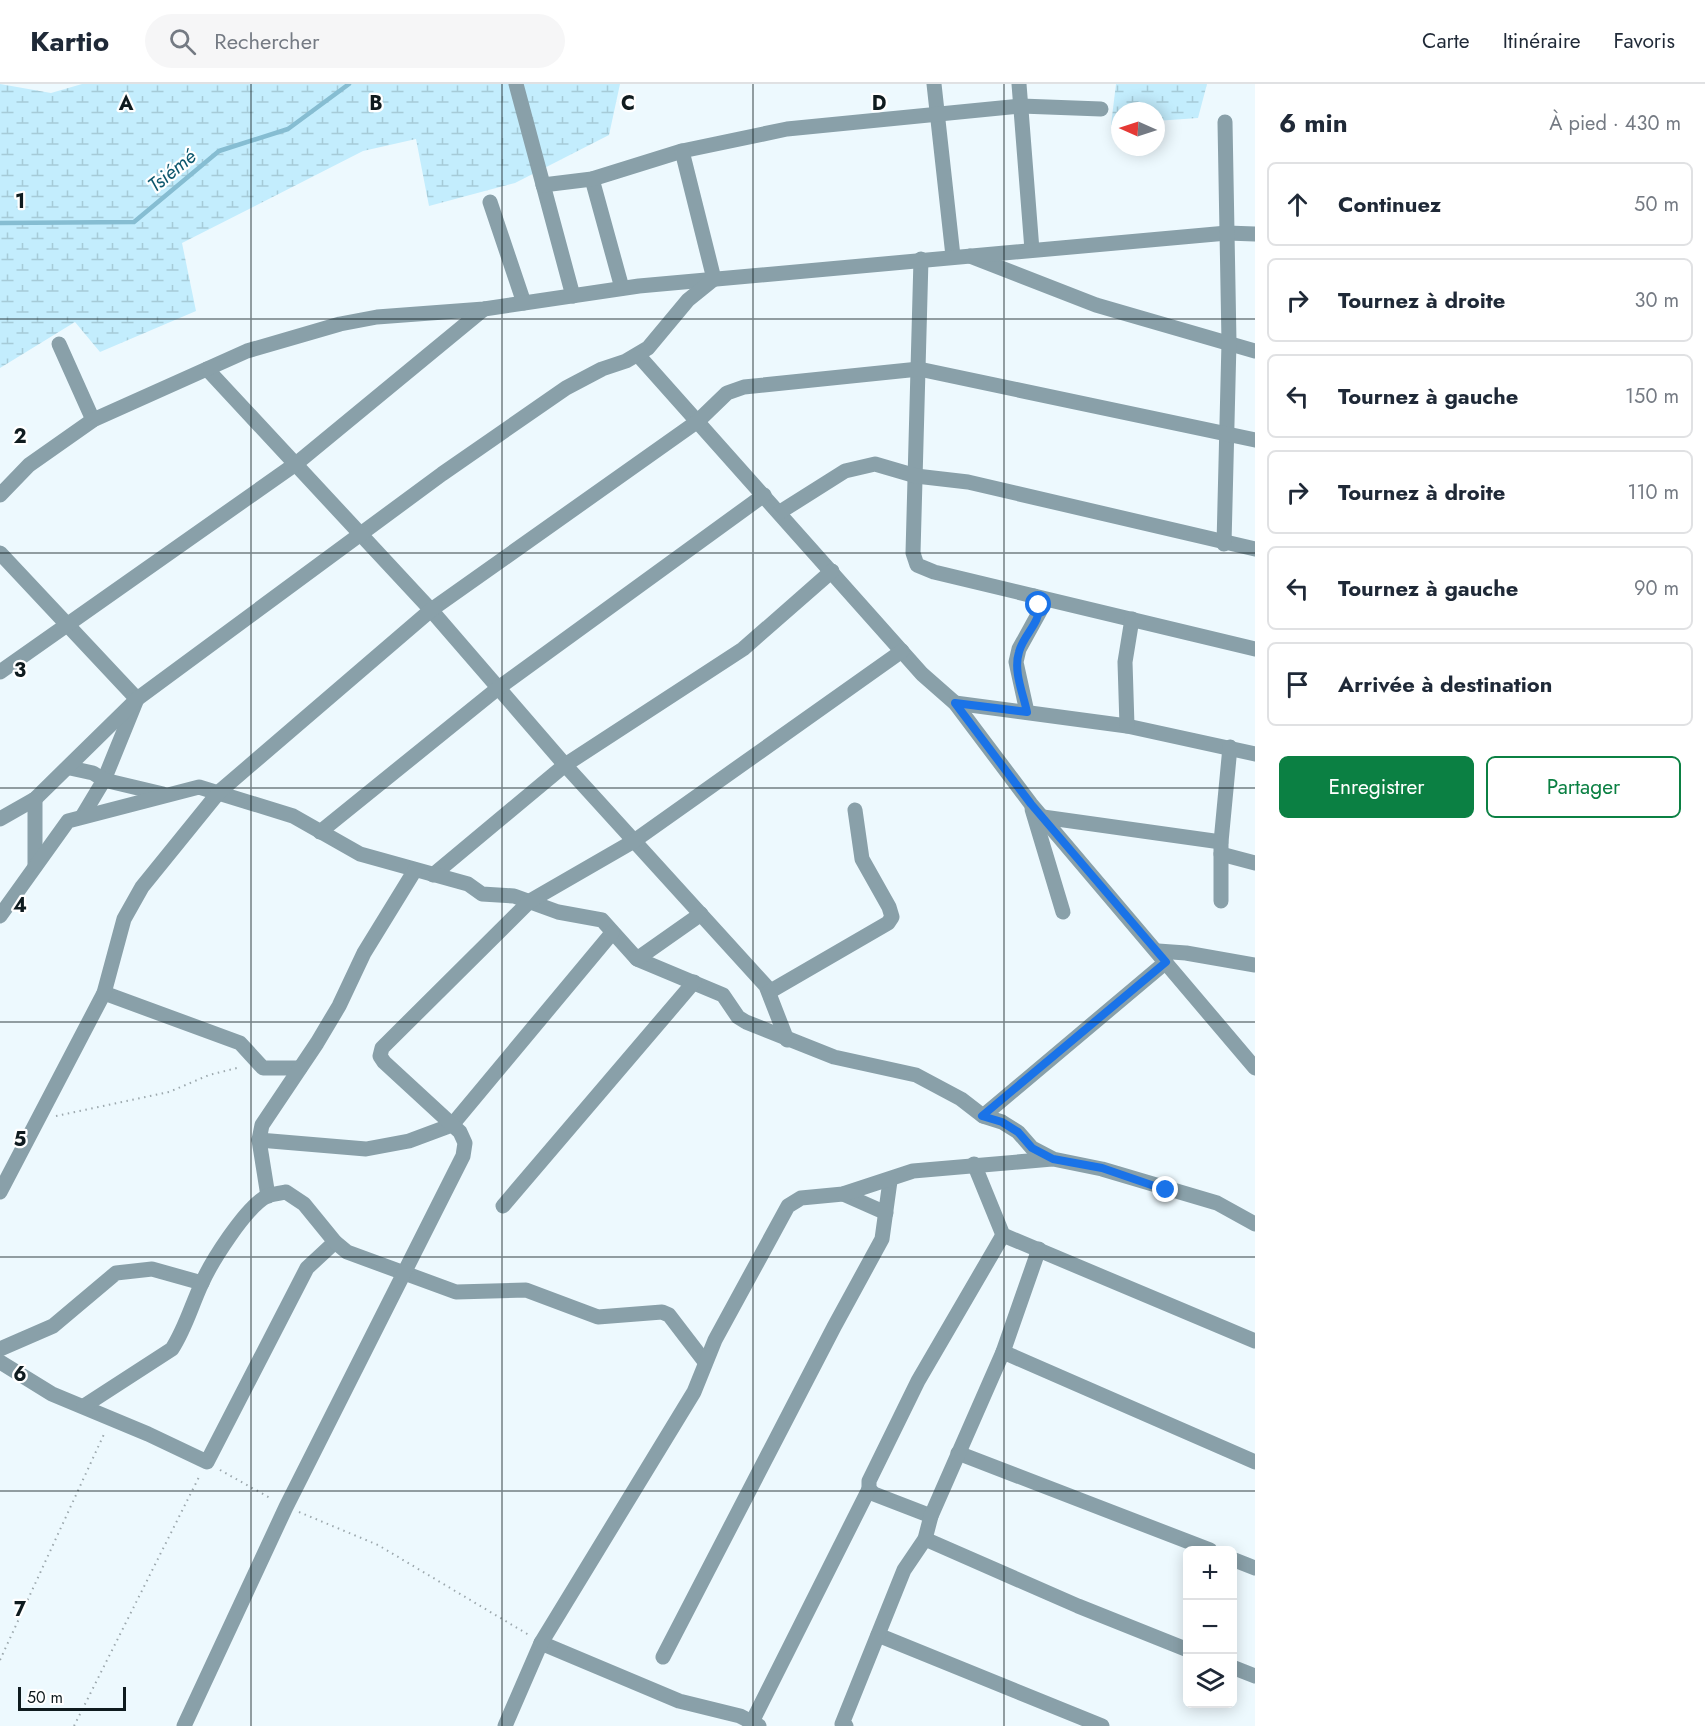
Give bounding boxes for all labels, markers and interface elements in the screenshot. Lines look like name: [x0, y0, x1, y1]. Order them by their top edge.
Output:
search box: [145, 14, 565, 68]
text: Kartio: [30, 21, 109, 62]
icon: search: [166, 25, 199, 58]
text: Rechercher: [214, 25, 320, 57]
text: Carte: [1422, 26, 1470, 56]
text: Itinéraire: [1503, 26, 1581, 56]
text: Favoris: [1614, 26, 1675, 56]
text: A: [118, 89, 134, 118]
text: B: [369, 89, 383, 118]
text: C: [621, 89, 635, 118]
text: D: [872, 89, 886, 118]
north arrow: [1111, 102, 1165, 156]
text: 6 min: [1279, 104, 1348, 142]
text: À pied · 430 m: [1549, 109, 1681, 138]
water label: Tsiémé: [141, 142, 203, 200]
text: 1: [15, 187, 25, 216]
icon: ahead: [1281, 188, 1314, 221]
text: Continuez: [1338, 188, 1441, 220]
text: 50 m: [1634, 190, 1679, 219]
icon: right: [1281, 284, 1314, 317]
text: Tournez à droite: [1338, 284, 1505, 316]
text: 30 m: [1634, 286, 1679, 315]
icon: left: [1281, 380, 1314, 413]
text: Tournez à gauche: [1338, 380, 1518, 412]
text: 150 m: [1625, 382, 1679, 411]
text: 2: [13, 422, 27, 451]
icon: right: [1281, 476, 1314, 509]
text: Tournez à droite: [1338, 476, 1505, 508]
text: 110 m: [1627, 478, 1679, 507]
icon: left: [1281, 572, 1314, 605]
text: Tournez à gauche: [1338, 572, 1518, 604]
text: 90 m: [1634, 574, 1679, 603]
route start: [1025, 591, 1051, 617]
text: 3: [14, 656, 26, 685]
icon: arrive: [1281, 668, 1314, 701]
text: Arrivée à destination: [1338, 668, 1552, 700]
button: Enregistrer: [1279, 756, 1474, 818]
button: Partager: [1486, 756, 1681, 818]
text: 4: [13, 891, 27, 920]
text: 5: [14, 1125, 27, 1154]
route end: [1152, 1176, 1178, 1202]
text: 6: [13, 1360, 27, 1389]
map controls: [1183, 1546, 1237, 1708]
button: +: [1183, 1546, 1237, 1600]
text: 7: [14, 1595, 27, 1624]
button: −: [1183, 1600, 1237, 1654]
button: layers: [1183, 1654, 1237, 1708]
scale bar: [18, 1684, 126, 1712]
text: 50 m: [27, 1686, 63, 1709]

